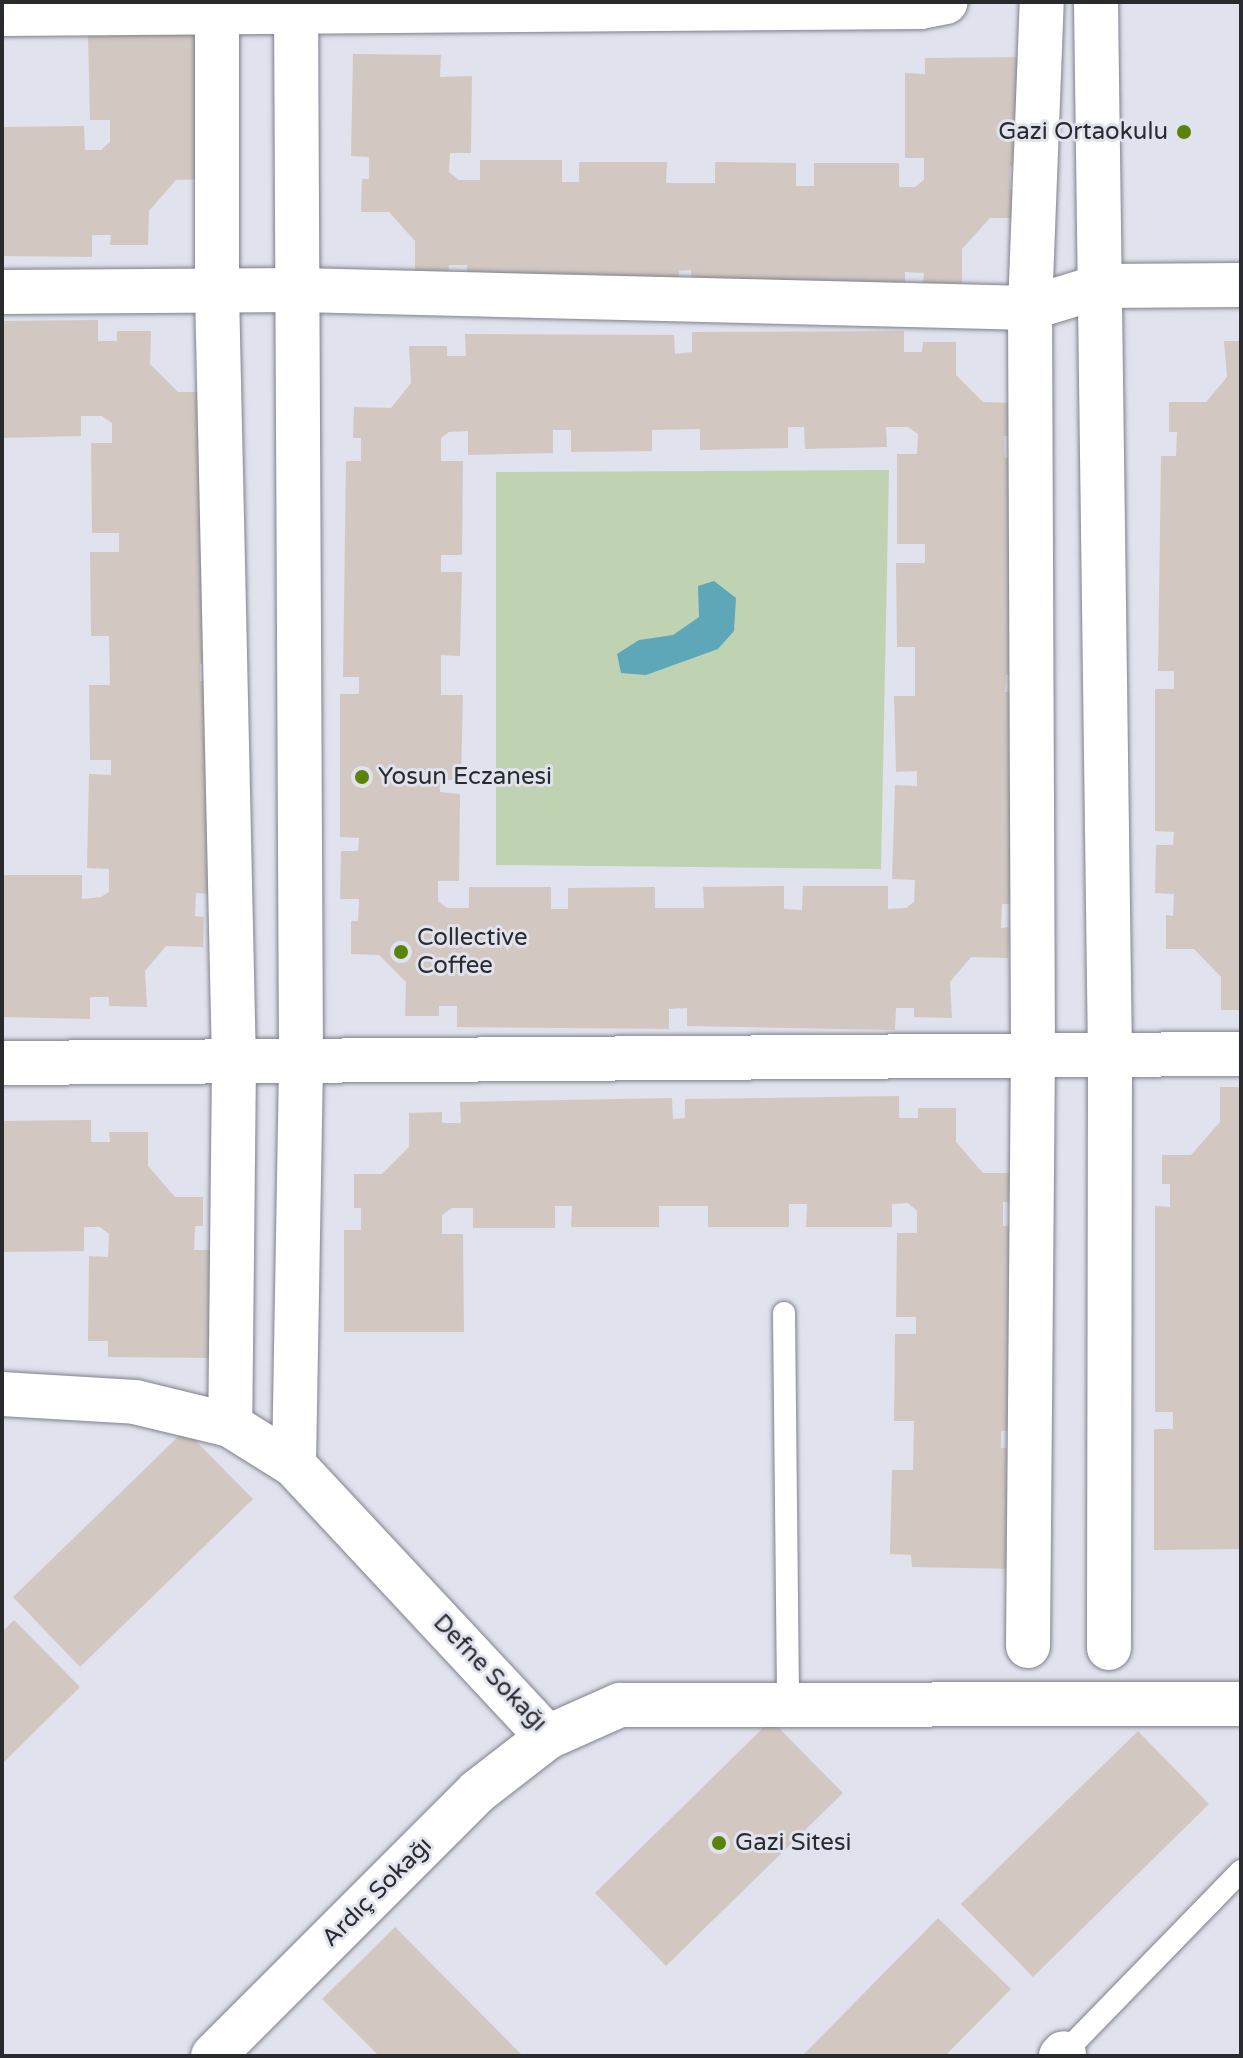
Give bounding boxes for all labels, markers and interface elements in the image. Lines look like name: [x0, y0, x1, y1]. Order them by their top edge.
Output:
place label: Gazi Ortaokulu: [998, 118, 1168, 146]
marker: Gazi Ortaokulu: [1175, 123, 1193, 141]
place label: Yosun Eczanesi: [378, 763, 552, 791]
marker: Yosun Eczanesi: [353, 768, 371, 786]
place label: Collective Coffee: [417, 924, 527, 980]
marker: Collective Coffee: [392, 943, 410, 961]
street label: Defne Sokağı: [427, 1608, 553, 1738]
place label: Gazi Sitesi: [735, 1829, 851, 1857]
street label: Ardıç Sokağı: [316, 1831, 438, 1953]
marker: Gazi Sitesi: [710, 1834, 728, 1852]

